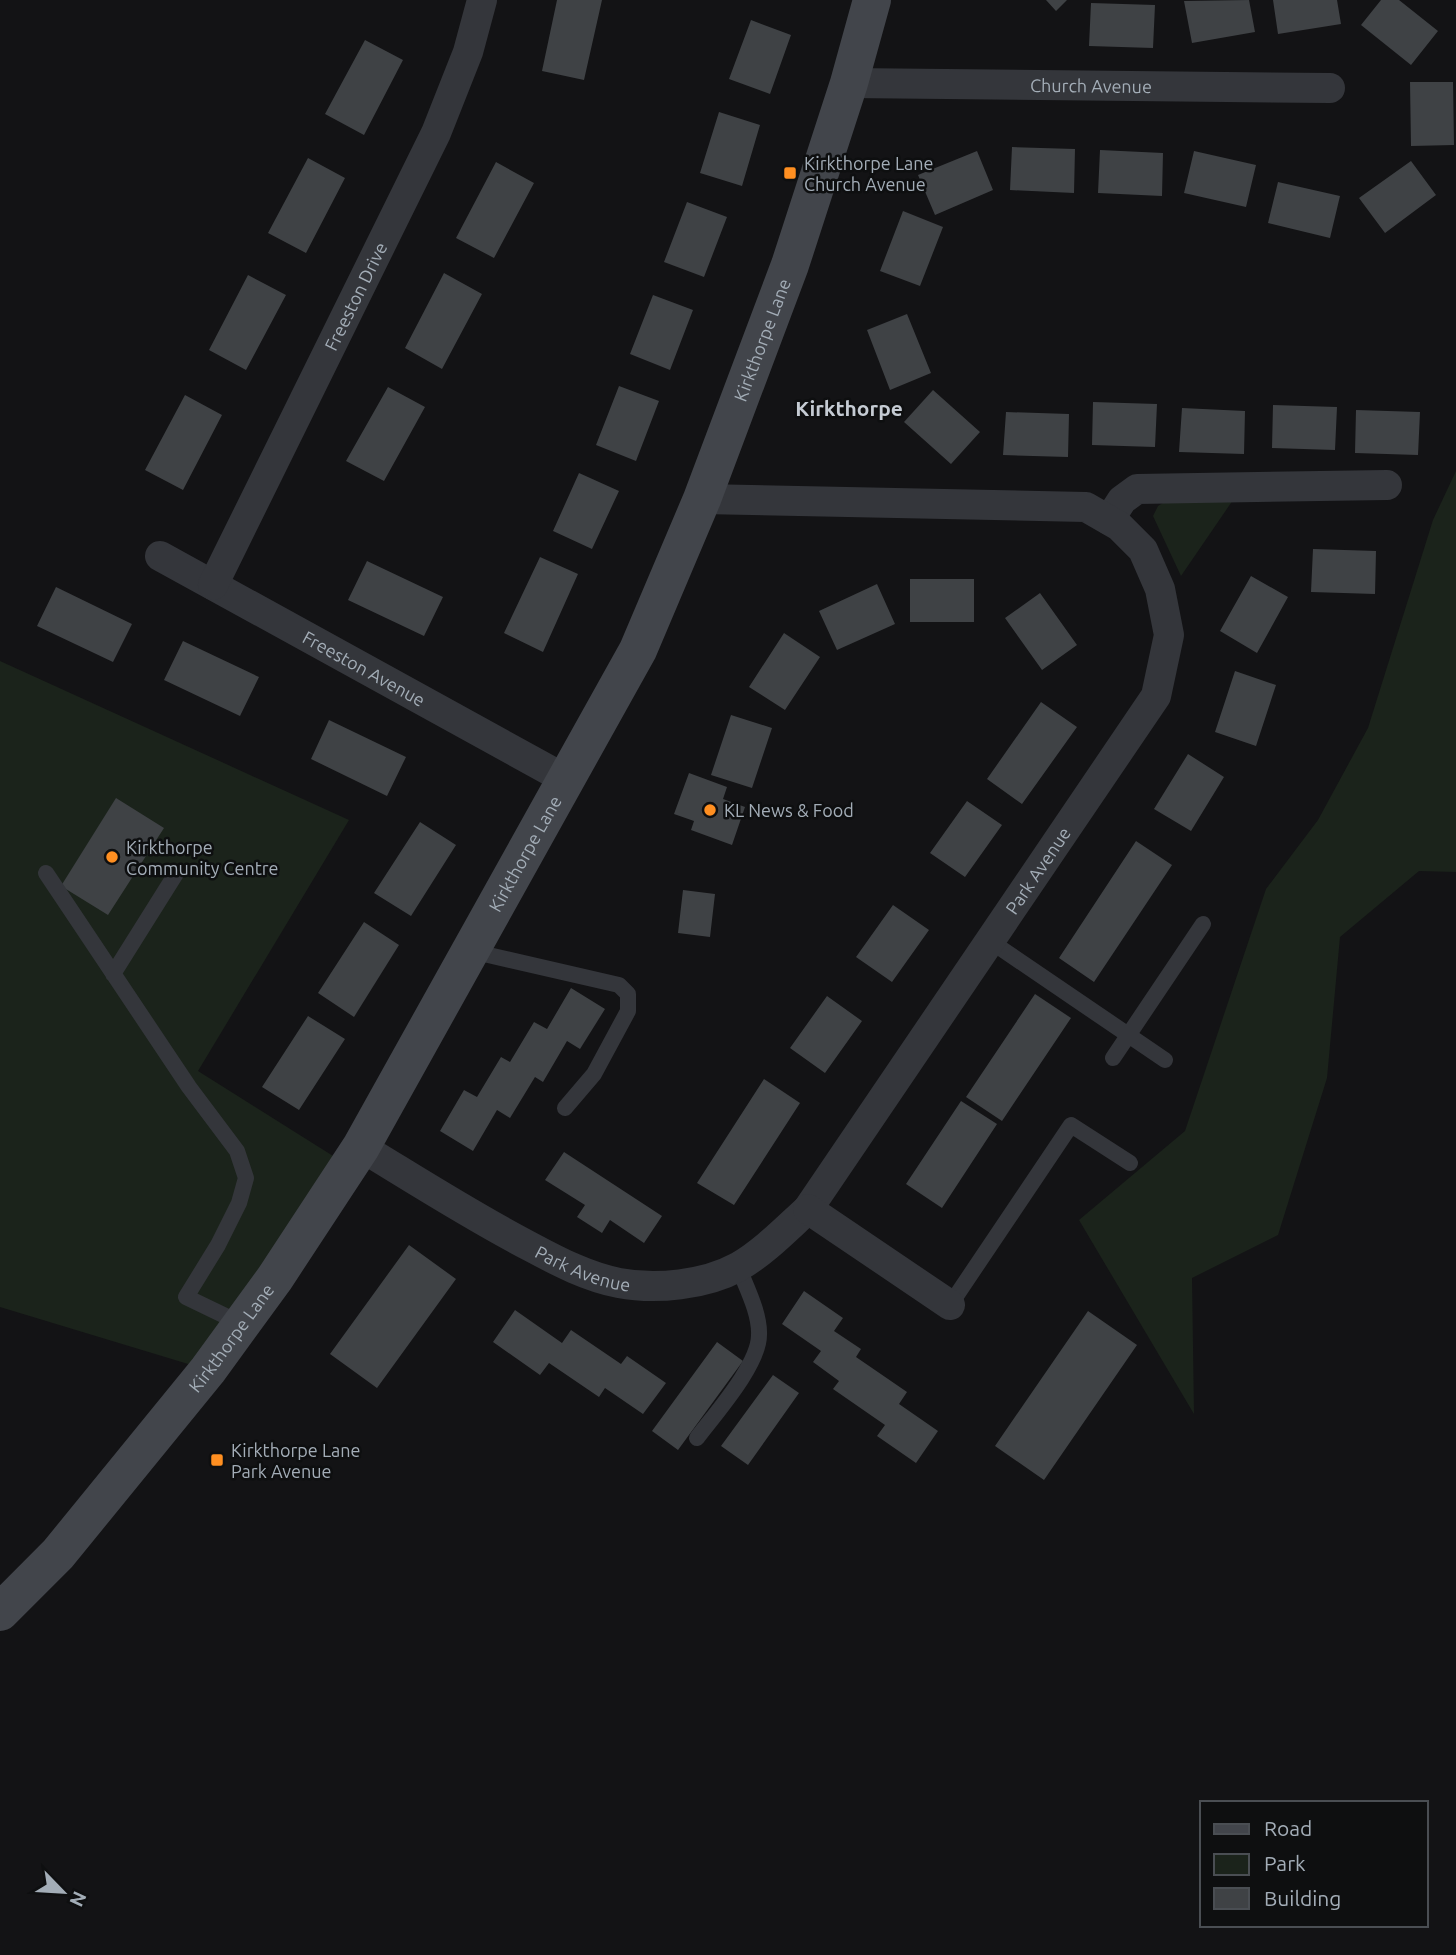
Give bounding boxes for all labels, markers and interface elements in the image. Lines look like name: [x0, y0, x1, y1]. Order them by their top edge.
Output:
street label: Church Avenue: [1030, 75, 1152, 96]
place label: Kirkthorpe Lane Church Avenue: [804, 153, 934, 194]
marker: Kirkthorpe Lane Church Avenue: [782, 165, 798, 181]
street label: Freeston Drive: [320, 239, 391, 354]
street label: Kirkthorpe Lane: [730, 276, 794, 404]
district label: Kirkthorpe: [795, 396, 903, 420]
street label: Freeston Avenue: [300, 627, 429, 710]
street label: Kirkthorpe Lane: [484, 792, 565, 915]
place label: KL News & Food: [724, 800, 854, 820]
marker: KL News & Food: [702, 802, 718, 818]
street label: Park Avenue: [1001, 823, 1074, 918]
place label: Kirkthorpe Community Centre: [126, 837, 278, 878]
marker: Kirkthorpe Community Centre: [104, 849, 120, 865]
street label: Park Avenue: [532, 1241, 632, 1295]
street label: Kirkthorpe Lane: [184, 1280, 278, 1396]
place label: Kirkthorpe Lane Park Avenue: [231, 1440, 361, 1481]
marker: Kirkthorpe Lane Park Avenue: [209, 1452, 225, 1468]
legend: [1200, 1801, 1428, 1927]
text: Road: [1264, 1816, 1312, 1840]
text: Park: [1264, 1851, 1306, 1875]
north arrow: [28, 1857, 98, 1927]
text: Building: [1264, 1886, 1341, 1910]
text: N: [65, 1888, 91, 1910]

